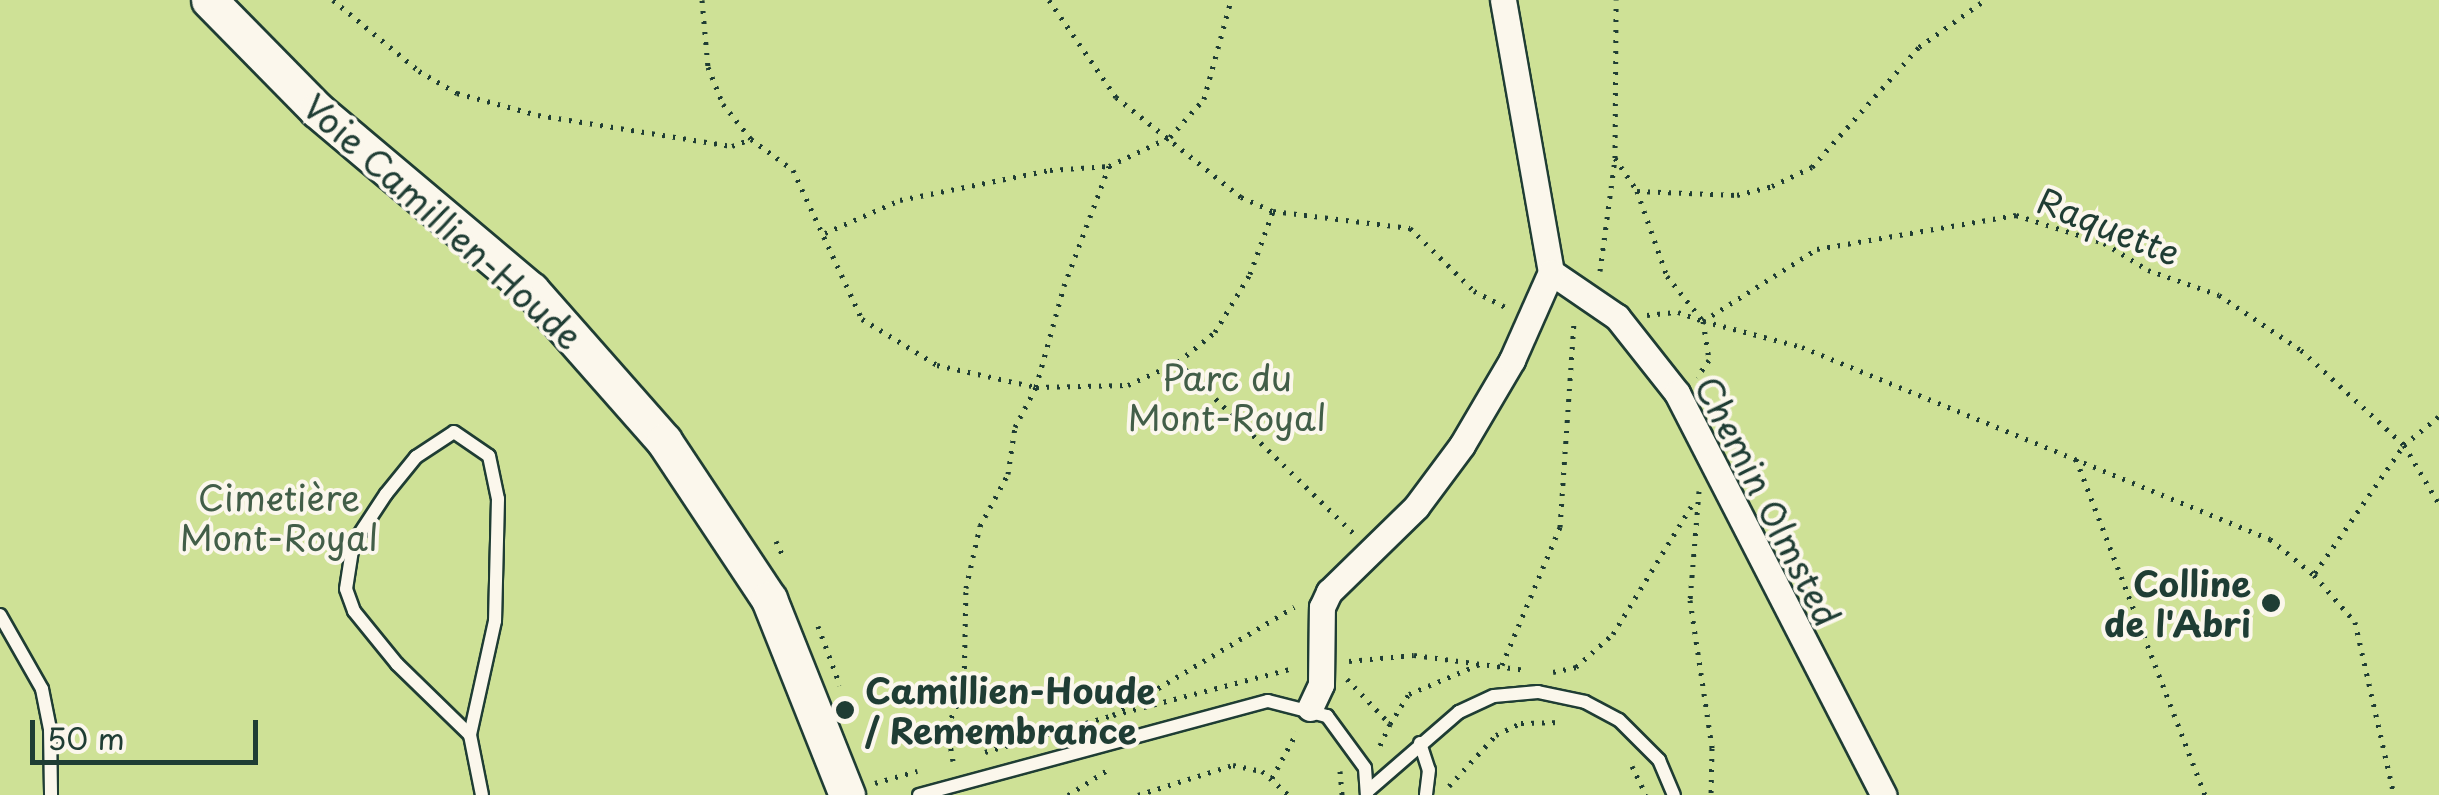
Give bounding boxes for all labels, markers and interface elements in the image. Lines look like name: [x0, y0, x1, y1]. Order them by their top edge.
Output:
street label: Voie Camillien-Houde: [295, 85, 591, 357]
street label: Raquette: [2032, 178, 2186, 274]
park label: Parc du Mont-Royal: [1128, 356, 1326, 438]
street label: Chemin Olmsted: [1687, 369, 1849, 633]
park label: Cimetière Mont-Royal: [180, 476, 378, 558]
place label: Colline de l'Abri: [2103, 562, 2251, 644]
marker: Colline de l'Abri: [2260, 592, 2282, 614]
place label: Camillien-Houde / Remembrance: [865, 669, 1156, 751]
marker: Camillien-Houde / Remembrance: [834, 699, 856, 721]
scale bar: [35, 700, 262, 762]
text: 50 m: [47, 715, 125, 760]

